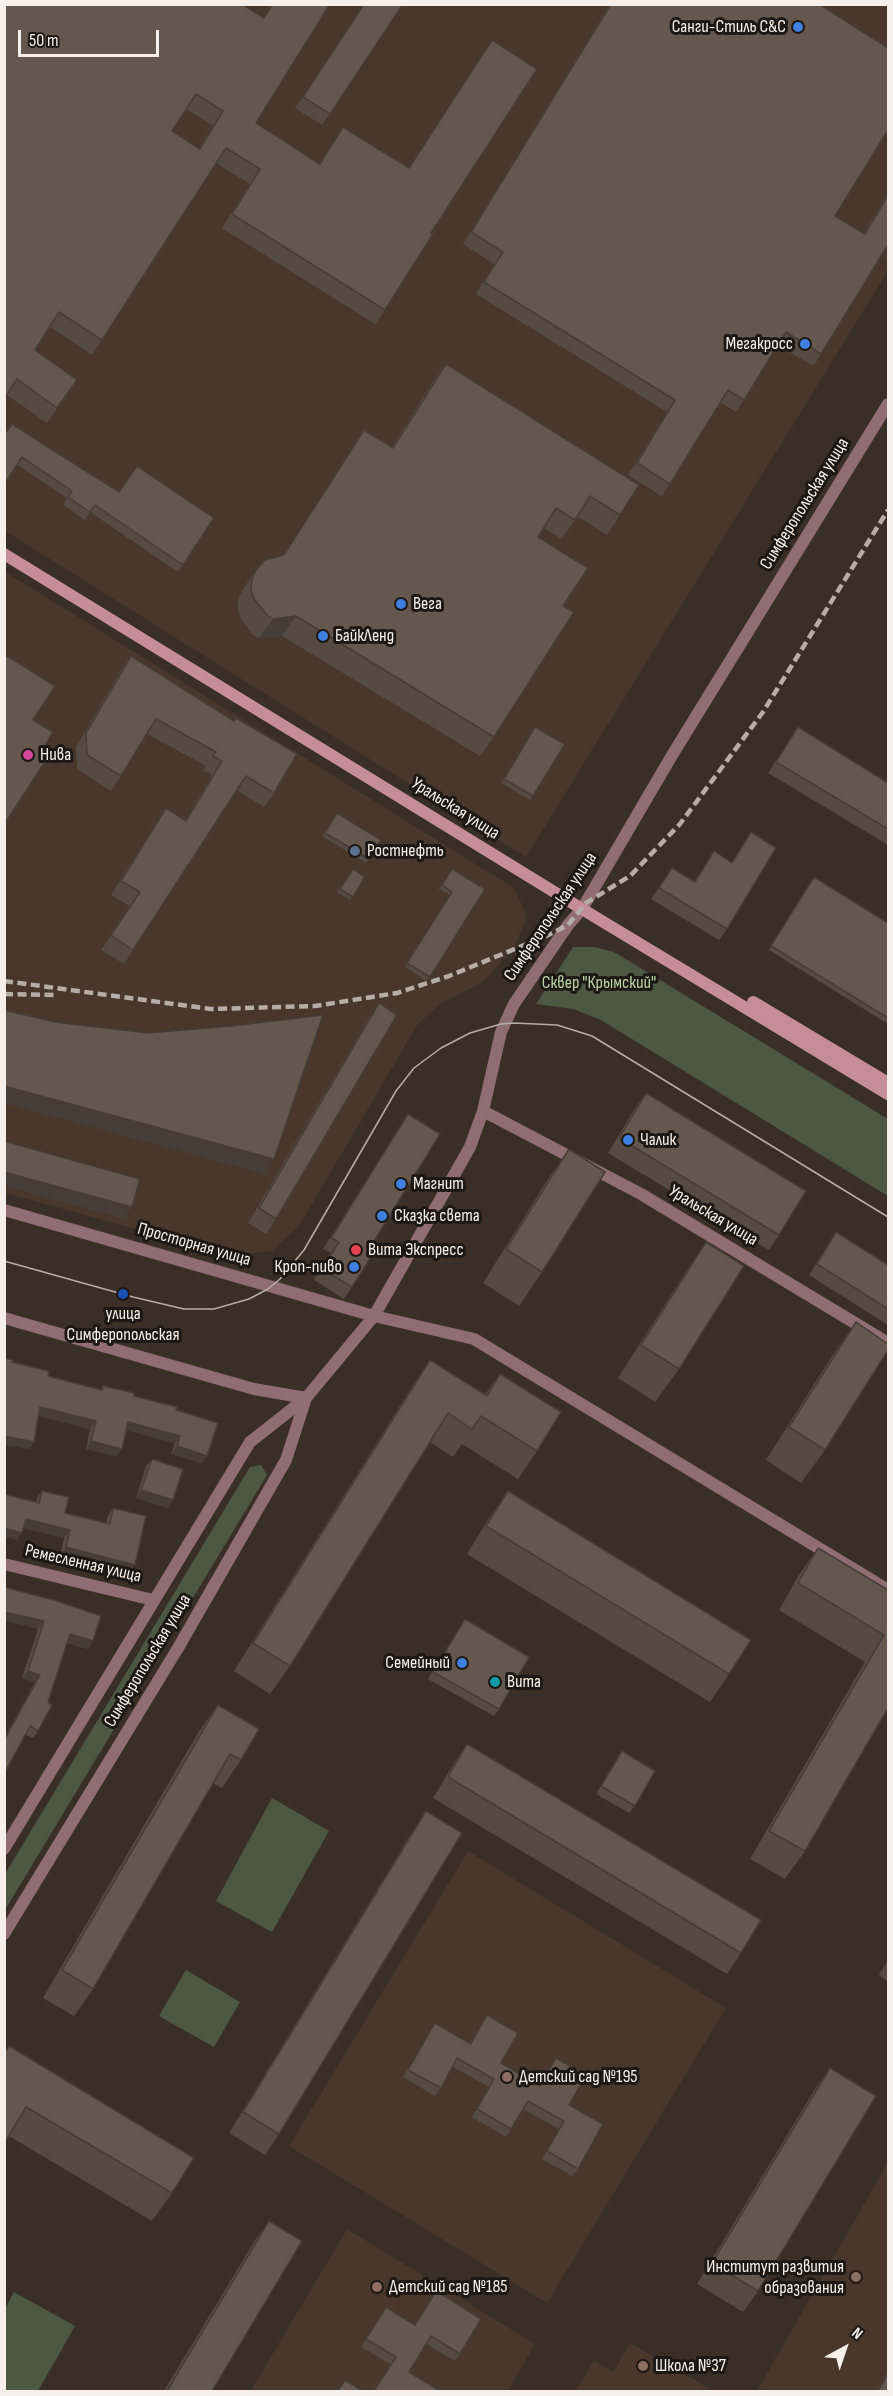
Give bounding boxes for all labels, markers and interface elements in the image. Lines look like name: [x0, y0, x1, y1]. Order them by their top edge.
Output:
place label: Санги-Стиль C&C: [672, 16, 786, 38]
scale bar: [21, 18, 162, 56]
marker: Санги-Стиль C&C: [791, 20, 805, 34]
text: 50 m: [29, 30, 59, 51]
place label: Мегакросс: [725, 333, 793, 355]
marker: Мегакросс: [798, 337, 812, 351]
street label: Симферопольская улица: [756, 434, 854, 574]
place label: Вега: [413, 593, 442, 615]
marker: Вега: [394, 597, 408, 611]
place label: БайкЛенд: [335, 625, 394, 647]
marker: БайкЛенд: [316, 629, 330, 643]
place label: Нива: [40, 744, 71, 766]
marker: Нива: [21, 748, 35, 762]
street label: Уральская улица: [407, 773, 503, 845]
place label: Ростнефть: [367, 840, 444, 862]
marker: Ростнефть: [348, 844, 362, 858]
street label: Симферопольская улица: [500, 848, 602, 986]
park label: Сквер "Крымский": [542, 972, 656, 994]
place label: Чалик: [640, 1129, 676, 1151]
marker: Чалик: [621, 1133, 635, 1147]
place label: Магнит: [413, 1173, 464, 1195]
marker: Магнит: [394, 1177, 408, 1191]
street label: Уральская улица: [664, 1181, 762, 1251]
place label: Сказка света: [394, 1205, 480, 1227]
marker: Сказка света: [375, 1209, 389, 1223]
street label: Просторная улица: [135, 1218, 253, 1272]
place label: Вита Экспресс: [368, 1239, 464, 1261]
marker: Вита Экспресс: [349, 1243, 363, 1257]
place label: Кроп-пиво: [275, 1256, 342, 1278]
marker: Кроп-пиво: [347, 1260, 361, 1274]
marker: улица Симферопольская: [116, 1287, 130, 1301]
place label: улица Симферопольская: [66, 1303, 180, 1346]
street label: Ремесленная улица: [23, 1540, 143, 1588]
street label: Симферопольская улица: [100, 1591, 196, 1731]
place label: Семейный: [385, 1652, 450, 1674]
marker: Семейный: [455, 1656, 469, 1670]
place label: Вита: [507, 1671, 541, 1693]
marker: Вита: [488, 1675, 502, 1689]
place label: Детский сад №195: [519, 2066, 638, 2088]
marker: Детский сад №195: [500, 2070, 514, 2084]
place label: Институт развития образования: [706, 2256, 844, 2298]
marker: Институт развития образования: [849, 2270, 863, 2284]
place label: Детский сад №185: [389, 2276, 507, 2298]
marker: Детский сад №185: [370, 2280, 384, 2294]
north arrow: [815, 2318, 875, 2378]
text: N: [848, 2324, 866, 2344]
place label: Школа №37: [655, 2355, 726, 2377]
marker: Школа №37: [636, 2359, 650, 2373]

